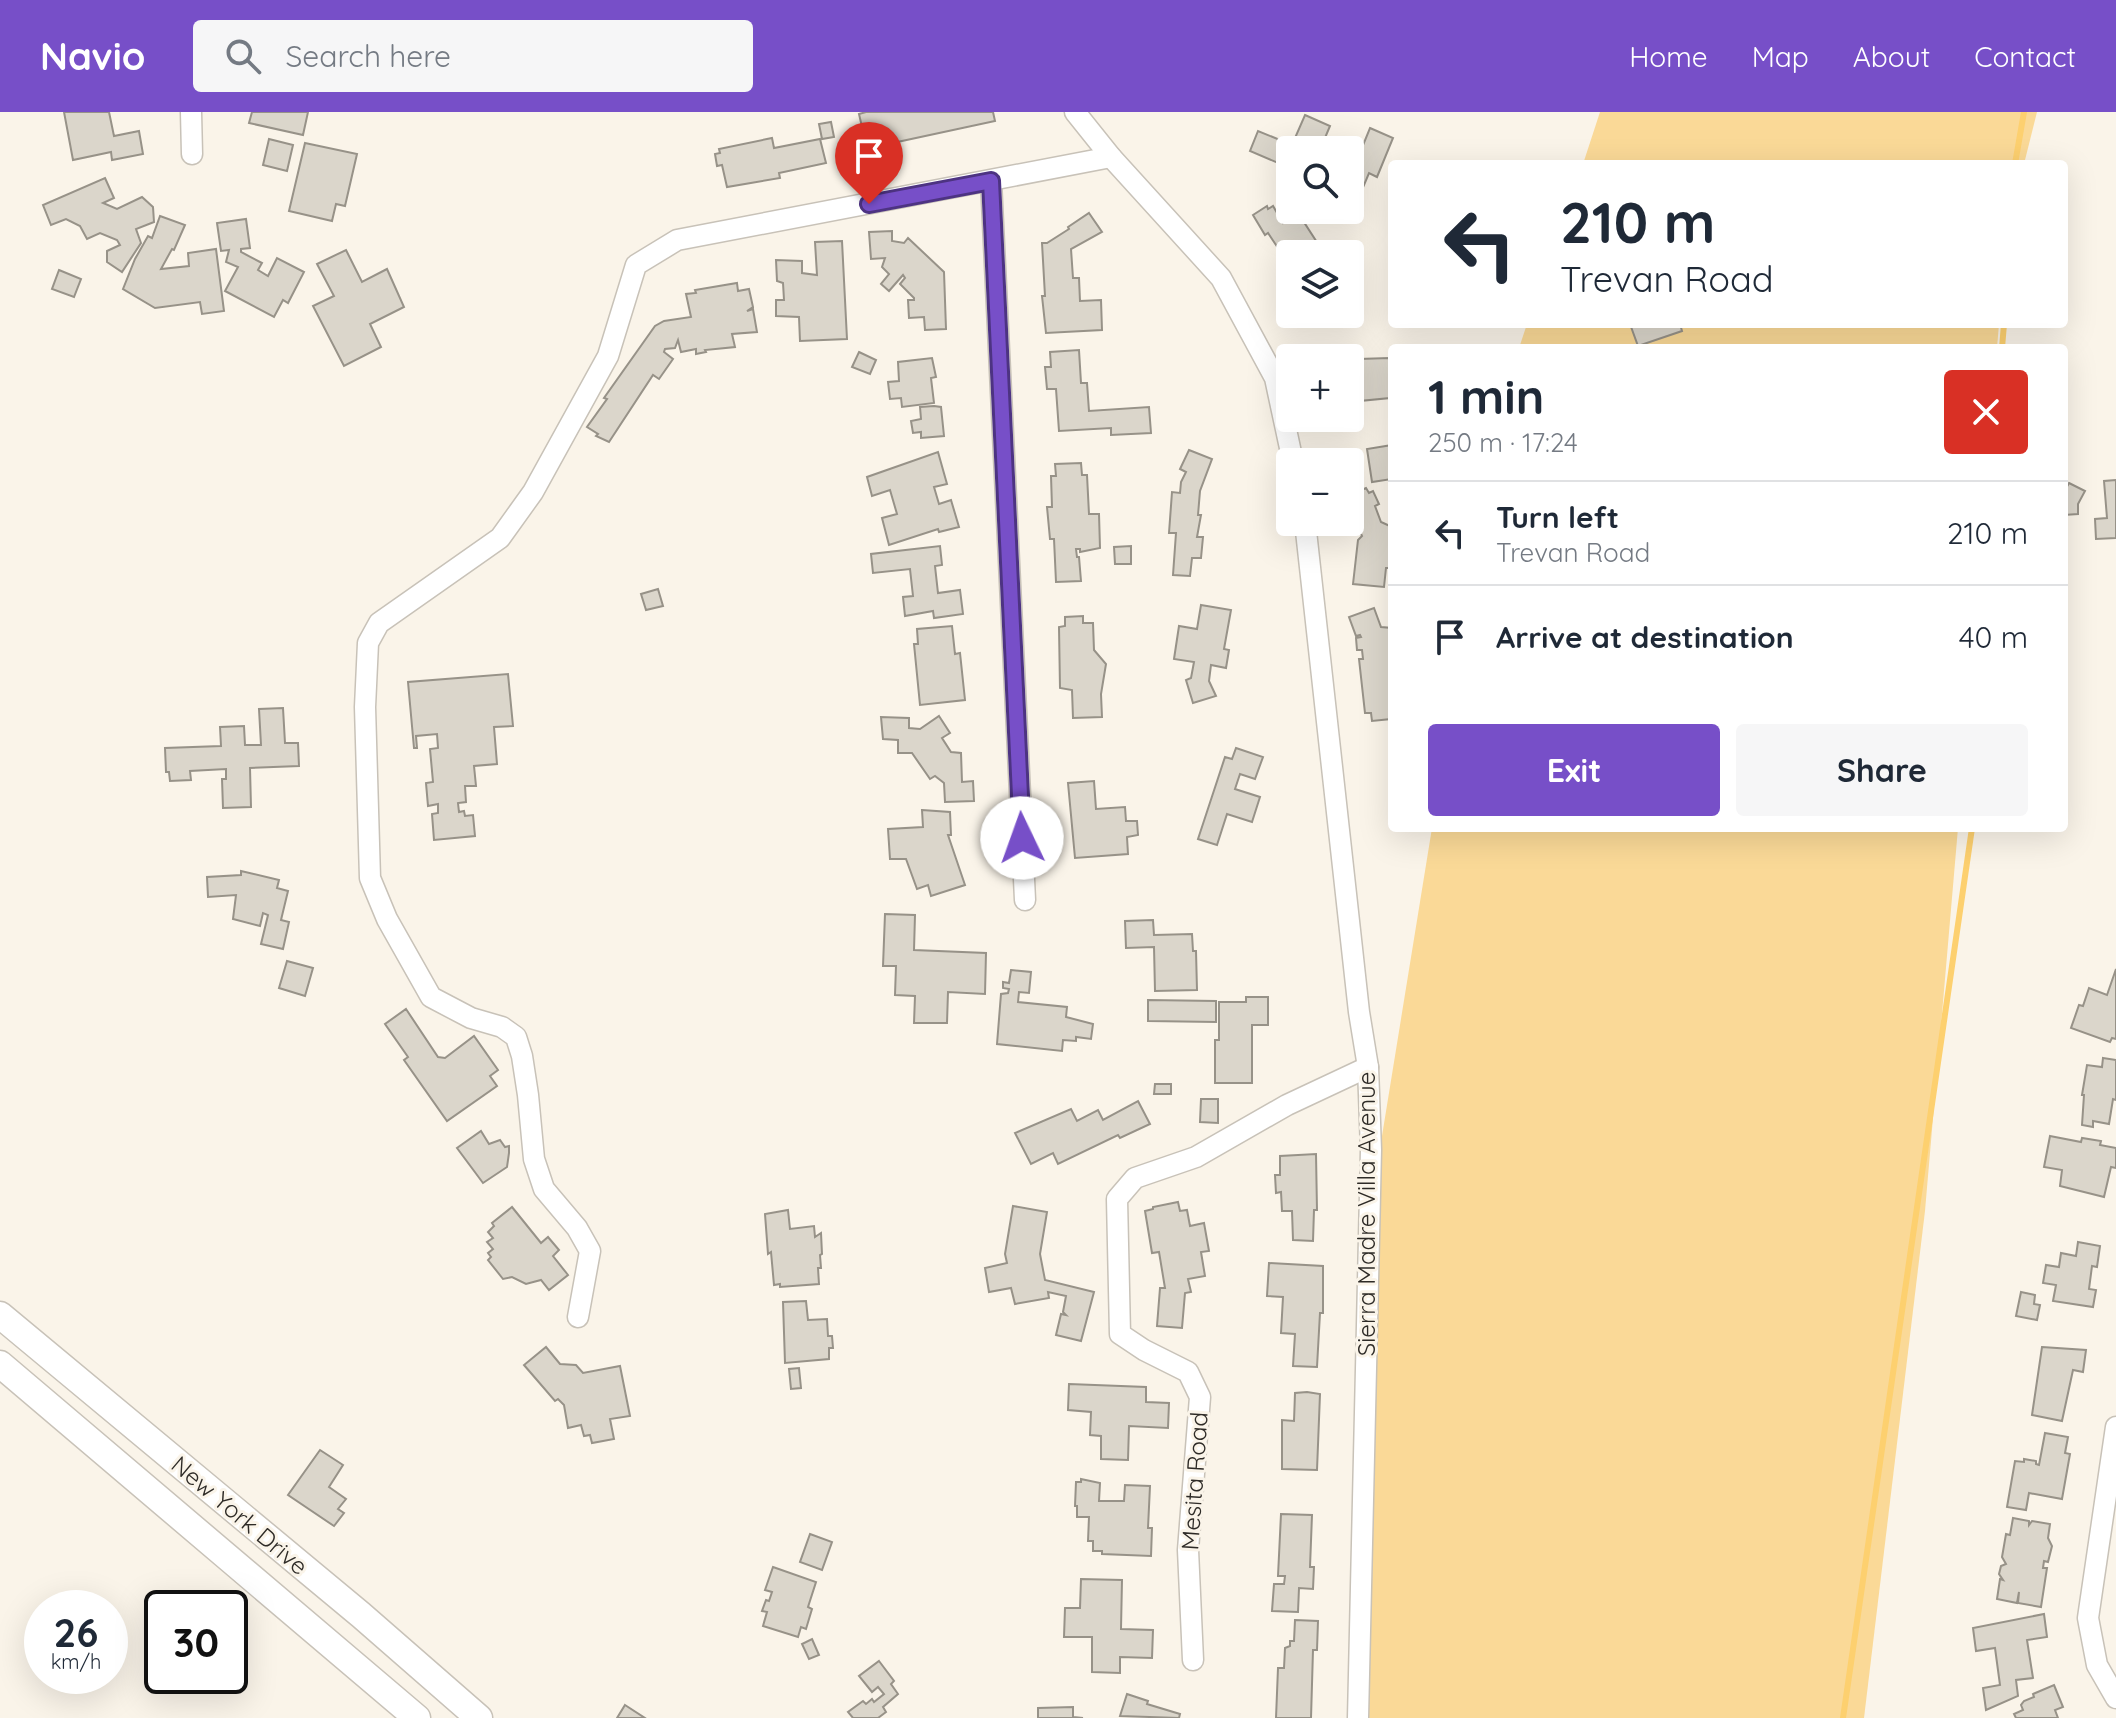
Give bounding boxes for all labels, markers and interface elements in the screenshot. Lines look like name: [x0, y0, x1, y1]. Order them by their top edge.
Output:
search box: [193, 20, 753, 92]
text: Navio: [40, 32, 145, 80]
icon: search: [221, 34, 265, 78]
text: Search here: [285, 37, 451, 75]
text: Home: [1629, 39, 1708, 74]
text: Map: [1752, 39, 1809, 74]
text: About: [1853, 39, 1930, 74]
text: Contact: [1974, 39, 2076, 74]
pin: [835, 122, 903, 204]
icon: arrive: [847, 134, 891, 178]
map controls: [1276, 136, 1364, 536]
button: search: [1276, 136, 1364, 224]
text: 210 m: [1560, 187, 1715, 257]
icon: left: [1428, 192, 1532, 296]
button: layers: [1276, 240, 1364, 328]
text: Trevan Road: [1560, 256, 1774, 301]
button: +: [1276, 344, 1364, 432]
text: 1 min: [1428, 366, 1544, 426]
button: close: [1944, 370, 2028, 454]
text: 250 m · 17:24: [1428, 426, 1578, 459]
button: −: [1276, 448, 1364, 536]
text: Turn left: [1496, 498, 1619, 536]
icon: left: [1428, 511, 1472, 555]
text: 210 m: [1947, 514, 2028, 552]
text: Trevan Road: [1496, 536, 1650, 569]
icon: arrive: [1428, 615, 1472, 659]
text: Arrive at destination: [1496, 618, 1794, 656]
text: 40 m: [1959, 618, 2028, 656]
button: Exit: [1428, 724, 1720, 816]
button: Share: [1736, 724, 2028, 816]
position arrow: [980, 796, 1064, 880]
street label: Sierra Madre Villa Avenue: [1351, 1072, 1381, 1356]
street label: Mesita Road: [1174, 1411, 1214, 1551]
street label: New York Drive: [166, 1449, 314, 1581]
speed limit sign: 30: [144, 1590, 248, 1694]
text: 26: [54, 1607, 98, 1657]
text: km/h: [51, 1649, 101, 1674]

